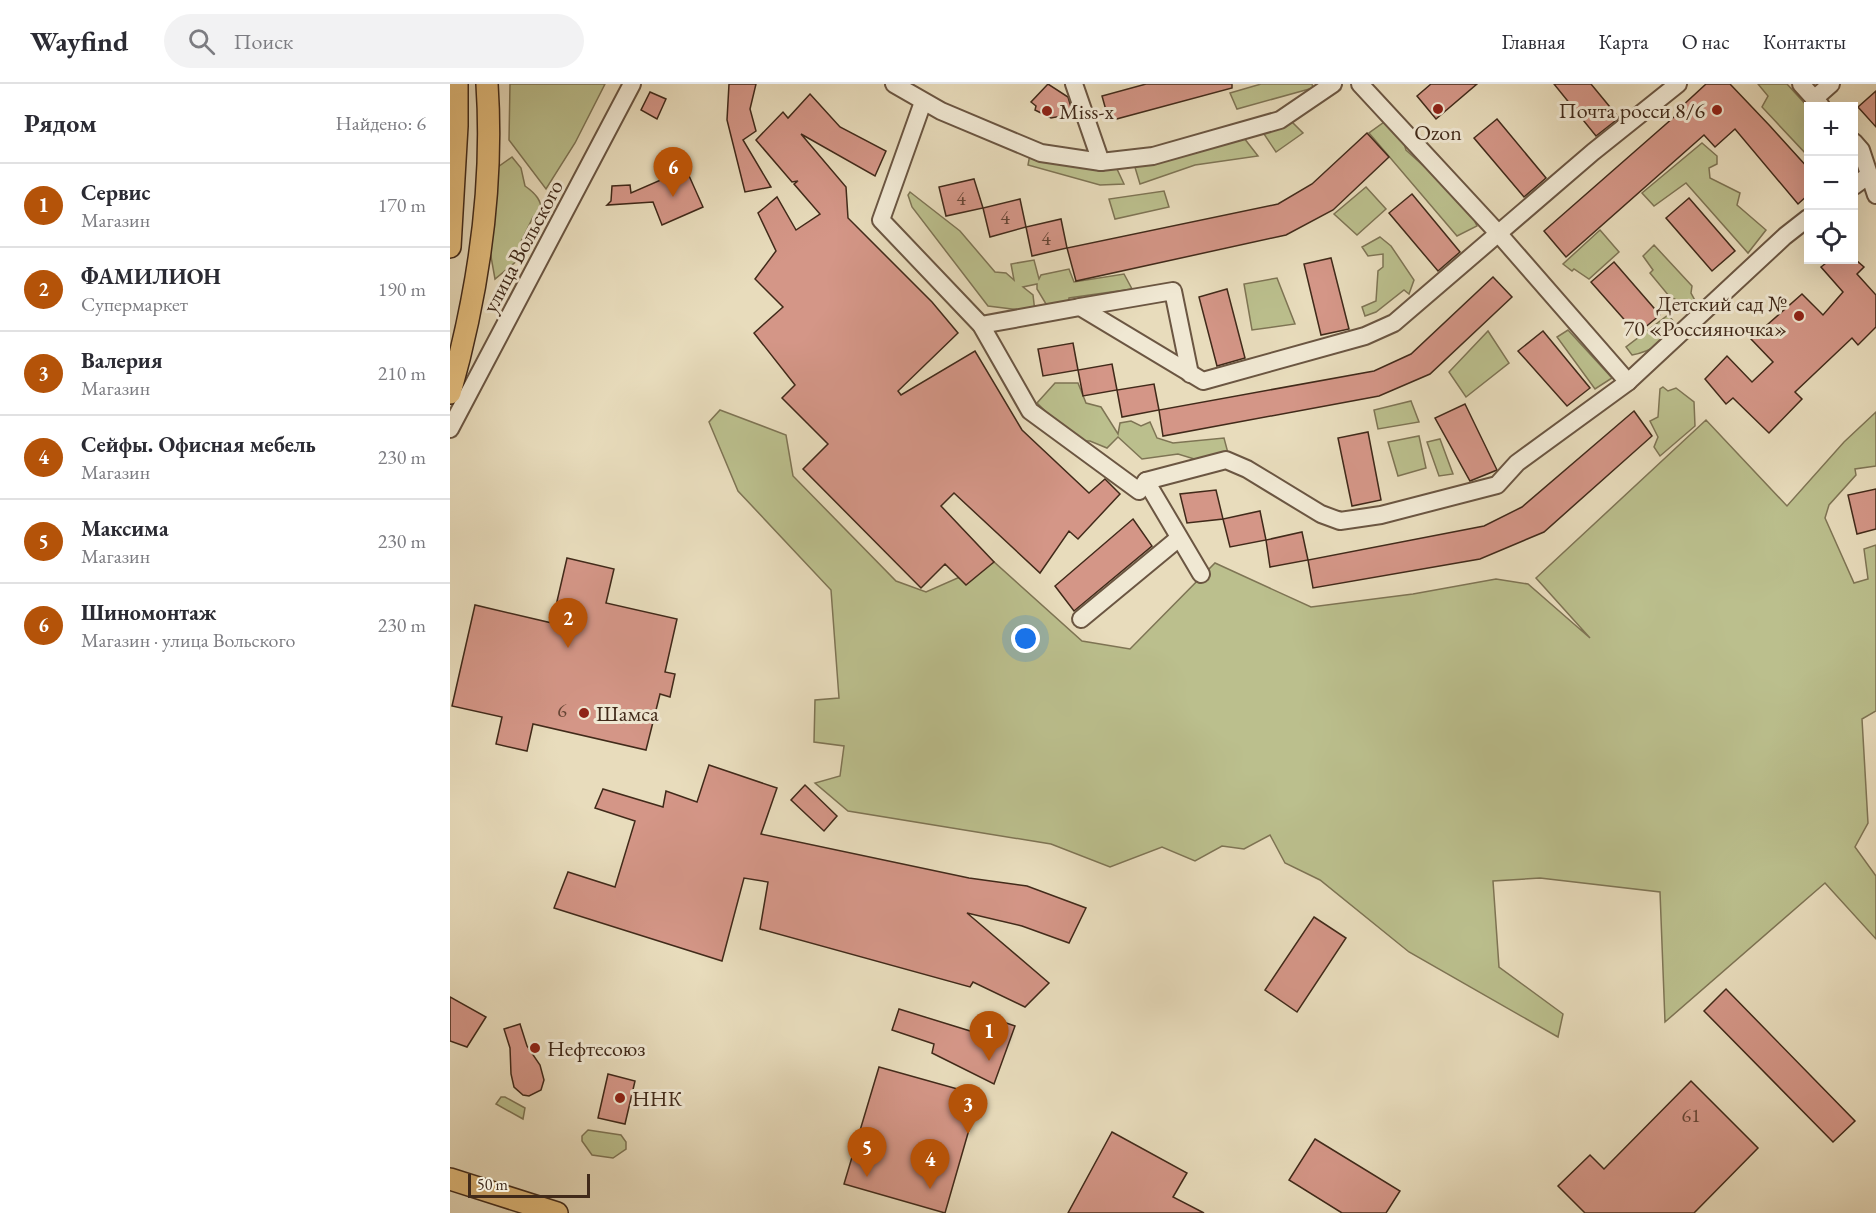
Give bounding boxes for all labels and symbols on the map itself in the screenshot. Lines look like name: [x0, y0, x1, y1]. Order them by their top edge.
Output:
place label: Почта росси 8/6: [1558, 96, 1705, 125]
place label: Miss-x: [1059, 97, 1114, 126]
marker: Ozon: [1431, 102, 1445, 116]
marker: Почта росси 8/6: [1710, 103, 1724, 117]
marker: Miss-x: [1040, 104, 1054, 118]
place label: Ozon: [1414, 118, 1462, 147]
pin: 6: [654, 147, 692, 197]
street label: улица Вольского: [475, 175, 570, 318]
house number: 4: [956, 185, 966, 211]
house number: 4: [1000, 204, 1010, 230]
house number: 4: [1041, 225, 1051, 251]
place label: Детский сад № 70 «Россияночка»: [1624, 289, 1787, 343]
marker: Детский сад № 70 «Россияночка»: [1792, 309, 1806, 323]
pin: 2: [548, 598, 588, 648]
your location: [1011, 624, 1040, 653]
house number: 6: [557, 697, 567, 723]
place label: Шамса: [596, 699, 659, 728]
marker: Шамса: [577, 706, 591, 720]
pin: 1: [970, 1012, 1008, 1061]
place label: Нефтесоюз: [547, 1034, 645, 1063]
marker: Нефтесоюз: [528, 1041, 542, 1055]
place label: ННК: [632, 1084, 683, 1113]
pin: 3: [948, 1084, 988, 1134]
marker: ННК: [613, 1091, 627, 1105]
house number: 61: [1681, 1102, 1701, 1128]
pin: 5: [848, 1128, 886, 1177]
pin: 4: [910, 1140, 950, 1189]
scale bar: [468, 1171, 590, 1198]

